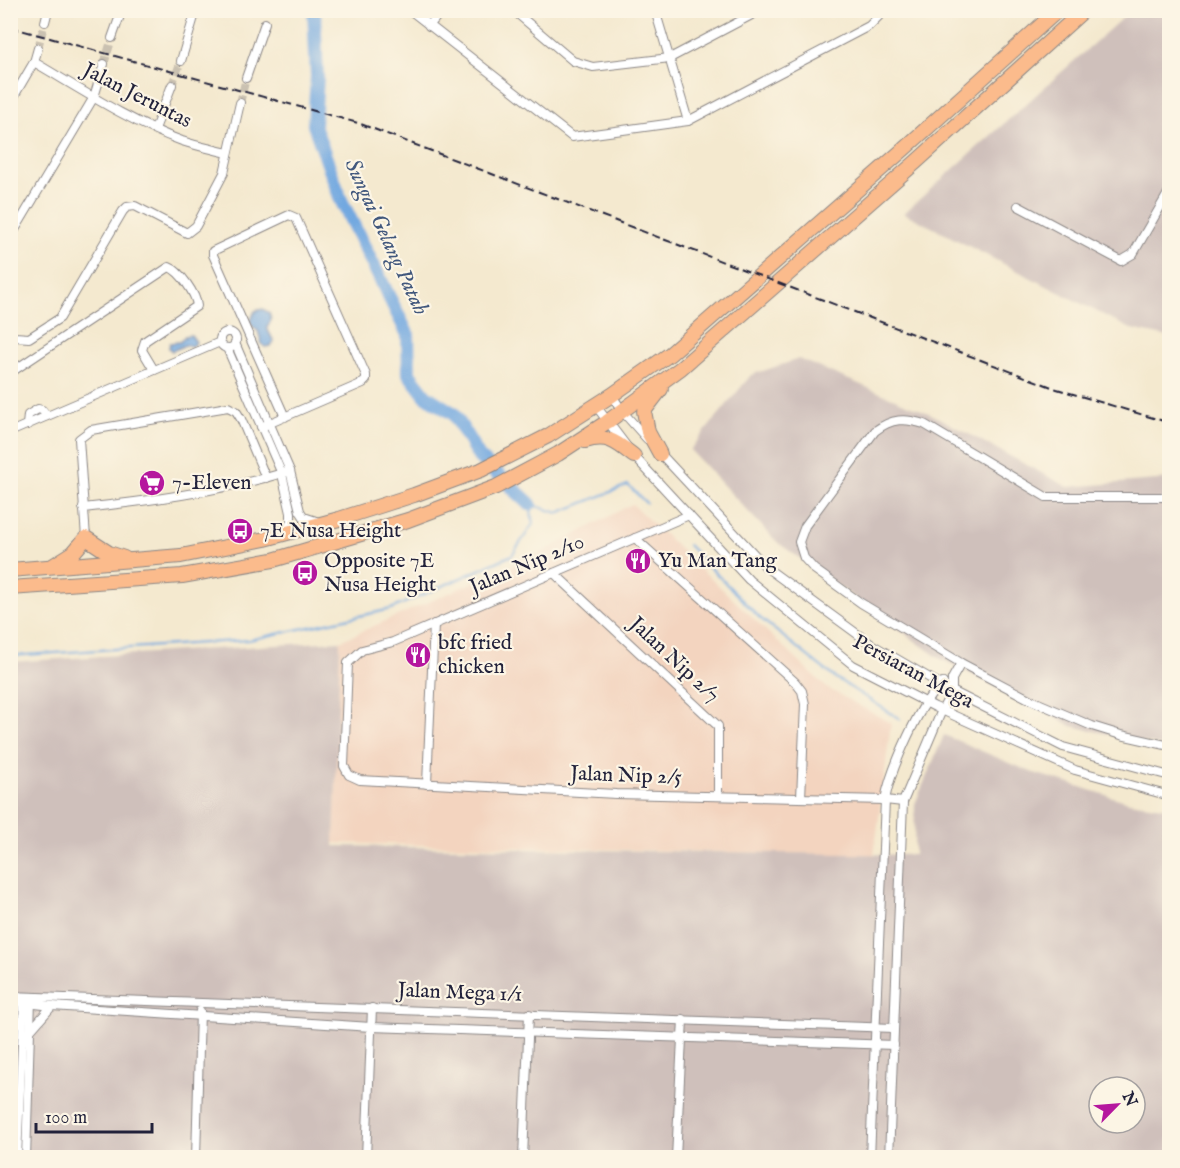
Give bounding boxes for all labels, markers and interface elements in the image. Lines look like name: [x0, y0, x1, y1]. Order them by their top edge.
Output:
street label: Jalan Jeruntas: [76, 56, 196, 135]
water label: Sungai Gelang Patah: [338, 154, 434, 320]
supermarket icon: 7-Eleven: [137, 468, 167, 498]
place label: 7-Eleven: [172, 470, 251, 497]
bus stop icon: 7E Nusa Height: [225, 516, 255, 546]
place label: 7E Nusa Height: [260, 518, 401, 545]
street label: Jalan Nip 2/10: [464, 529, 589, 602]
restaurant icon: Yu Man Tang: [623, 546, 653, 576]
place label: Opposite 7E Nusa Height: [324, 548, 436, 599]
place label: Yu Man Tang: [658, 548, 777, 575]
bus stop icon: Opposite 7E Nusa Height: [290, 558, 320, 588]
street label: Jalan Nip 2/7: [622, 610, 725, 709]
street label: Persiaran Mega: [848, 629, 979, 716]
place label: bfc fried chicken: [438, 630, 513, 681]
restaurant icon: bfc fried chicken: [403, 640, 433, 670]
street label: Jalan Nip 2/5: [568, 760, 683, 791]
street label: Jalan Mega 1/1: [395, 977, 523, 1009]
north arrow: [1087, 1075, 1147, 1135]
text: N: [1116, 1088, 1141, 1110]
scale bar: [36, 1096, 152, 1134]
text: 100 m: [45, 1107, 87, 1130]

